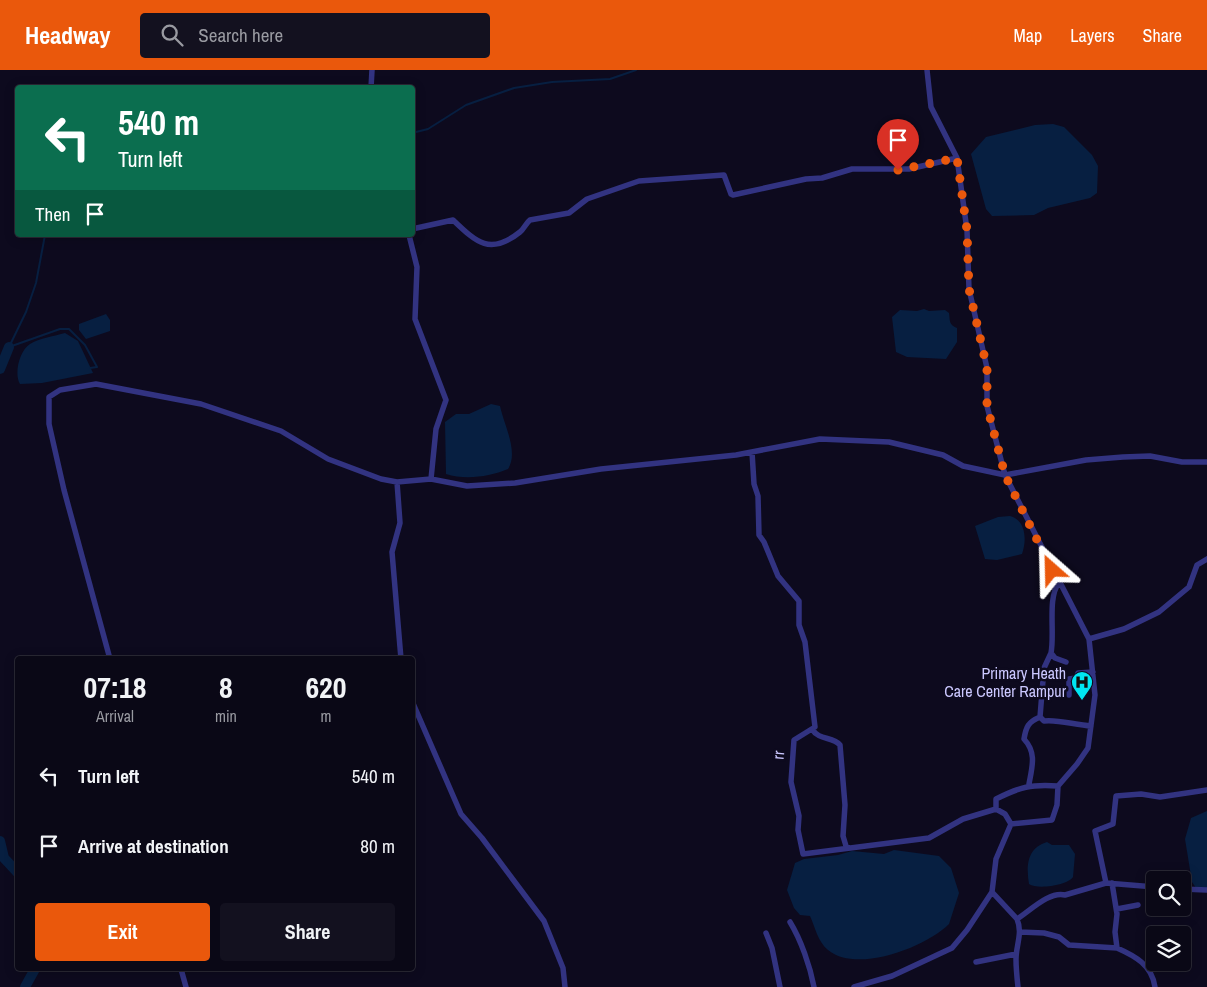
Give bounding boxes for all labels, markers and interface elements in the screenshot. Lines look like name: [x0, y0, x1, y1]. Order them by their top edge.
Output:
search box: [140, 13, 490, 58]
text: Headway: [25, 19, 110, 51]
icon: search: [158, 21, 186, 49]
text: Search here: [198, 22, 283, 48]
text: Map: [1014, 23, 1042, 48]
text: Layers: [1070, 23, 1115, 48]
text: Share: [1143, 23, 1182, 48]
text: 540 m: [118, 99, 199, 146]
icon: left: [35, 105, 100, 170]
pin: [877, 119, 919, 170]
icon: arrive: [884, 126, 912, 154]
text: Turn left: [118, 144, 183, 174]
icon: arrive: [81, 200, 109, 228]
text: Then: [35, 201, 71, 227]
position arrow: [1025, 543, 1077, 595]
place label: Primary Heath Care Center Rampur: [944, 662, 1067, 702]
text: 07:18: [84, 667, 146, 707]
text: 8: [219, 667, 233, 707]
text: 620: [305, 667, 346, 707]
hospital icon: Primary Heath Care Center Rampur: [1070, 670, 1094, 701]
text: Arrival: [96, 705, 134, 727]
text: min: [215, 705, 237, 727]
text: m: [320, 705, 331, 727]
street label: rr: [767, 749, 789, 760]
icon: left: [35, 762, 63, 790]
text: Turn left: [78, 763, 139, 789]
text: 540 m: [352, 763, 395, 789]
icon: arrive: [35, 832, 63, 860]
text: Arrive at destination: [78, 833, 229, 859]
text: 80 m: [360, 833, 395, 859]
map controls: [1146, 871, 1191, 971]
button: search: [1146, 871, 1191, 916]
button: Exit: [35, 903, 210, 961]
button: Share: [220, 903, 395, 961]
button: layers: [1146, 926, 1191, 971]

